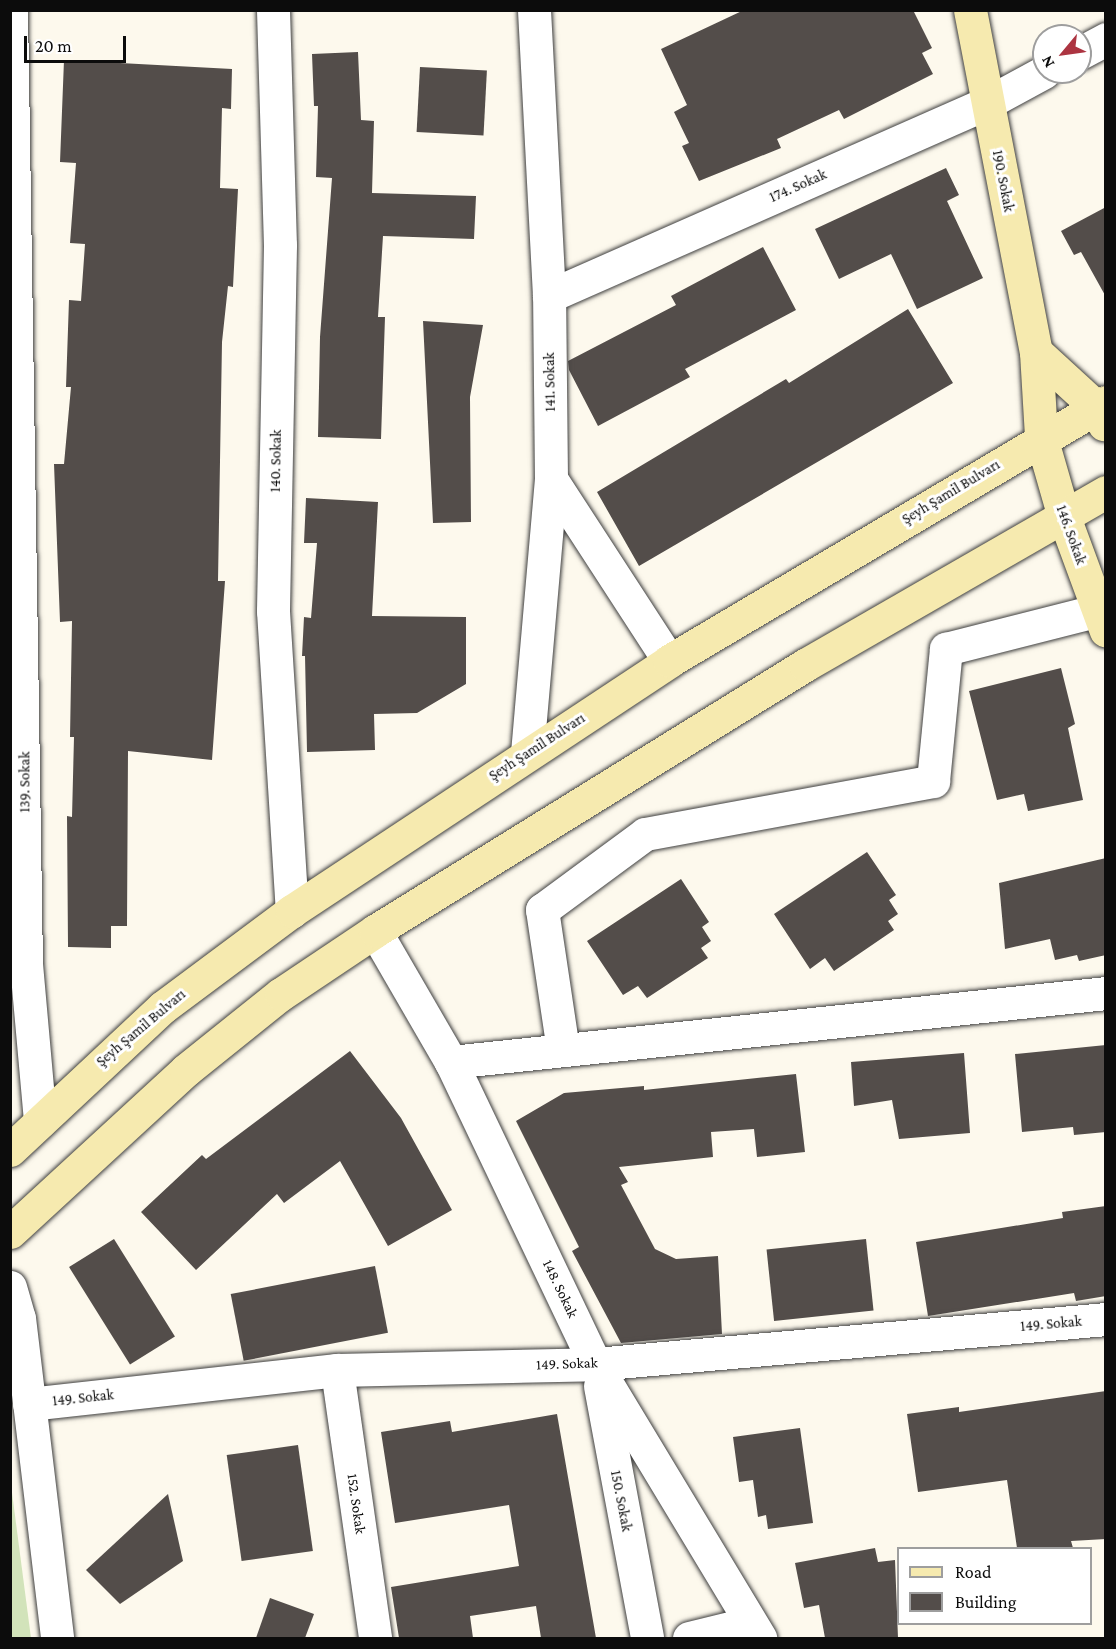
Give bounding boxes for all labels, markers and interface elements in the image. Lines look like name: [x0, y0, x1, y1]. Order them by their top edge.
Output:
scale bar: [27, 24, 129, 62]
north arrow: [1032, 24, 1092, 84]
text: 20 m: [35, 36, 72, 56]
text: N: [1037, 53, 1058, 71]
street label: 190. Sokak: [988, 149, 1018, 213]
street label: 174. Sokak: [766, 165, 830, 207]
street label: 141. Sokak: [540, 352, 560, 412]
street label: 140. Sokak: [266, 430, 286, 492]
street label: Şeyh Şamil Bulvarı: [899, 456, 1003, 528]
street label: 146. Sokak: [1052, 503, 1090, 567]
street label: Şeyh Şamil Bulvarı: [485, 709, 589, 785]
street label: 139. Sokak: [16, 751, 34, 813]
street label: Şeyh Şamil Bulvarı: [93, 985, 189, 1071]
street label: 148. Sokak: [538, 1257, 582, 1321]
street label: 149. Sokak: [1020, 1312, 1082, 1336]
street label: 149. Sokak: [536, 1354, 598, 1374]
street label: 149. Sokak: [51, 1386, 115, 1410]
street label: 150. Sokak: [606, 1469, 636, 1533]
street label: 152. Sokak: [343, 1473, 369, 1535]
legend: [897, 1547, 1092, 1625]
text: Road: [955, 1562, 992, 1582]
text: Building: [955, 1592, 1016, 1612]

